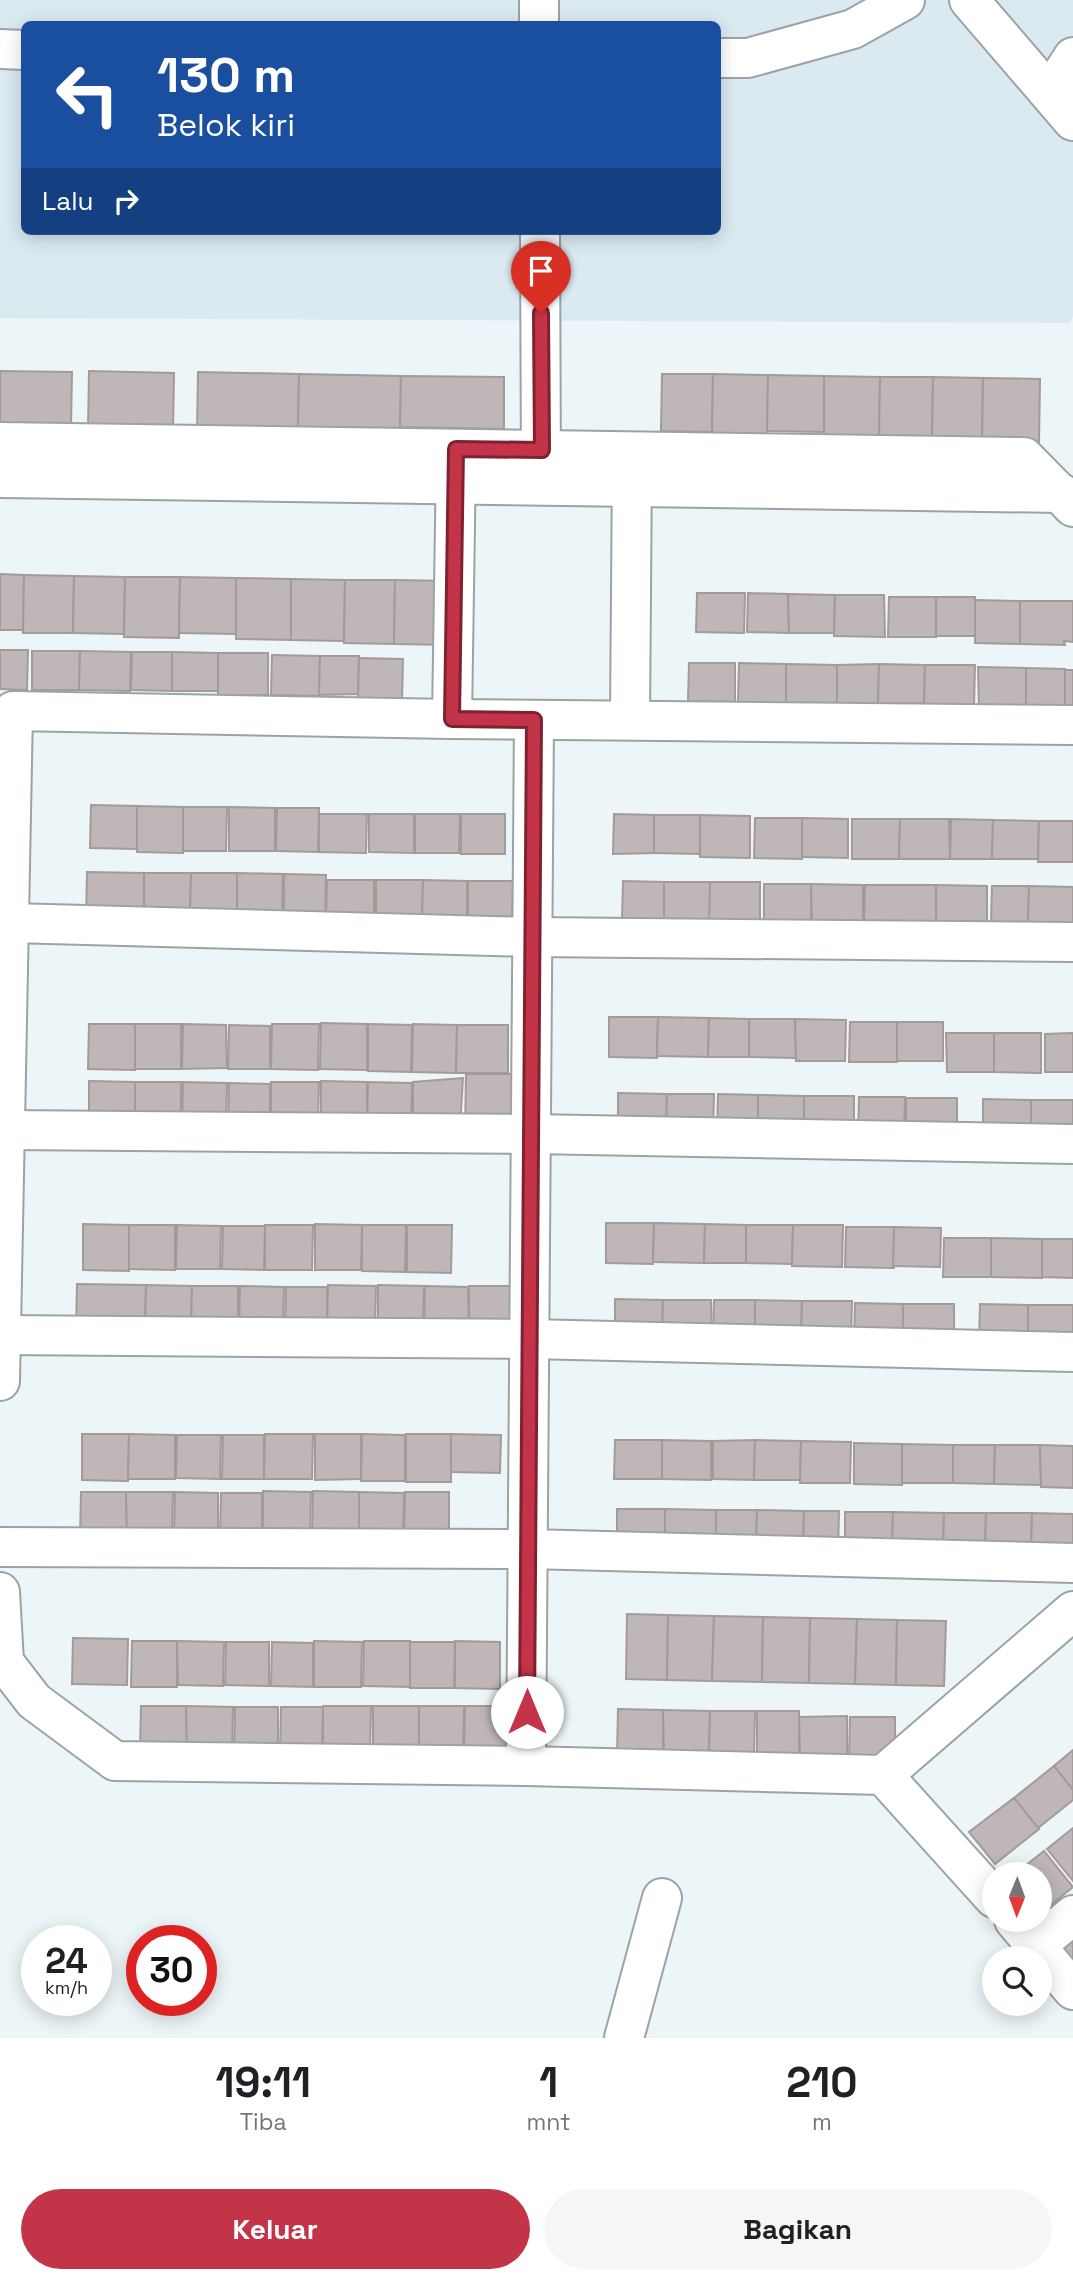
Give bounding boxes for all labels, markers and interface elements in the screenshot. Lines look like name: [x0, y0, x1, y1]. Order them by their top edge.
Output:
text: 130 m: [157, 44, 295, 106]
icon: left: [42, 49, 133, 140]
text: Belok kiri: [157, 105, 295, 145]
icon: right: [107, 182, 145, 220]
text: Lalu: [42, 184, 93, 218]
pin: [511, 241, 571, 313]
icon: arrive: [522, 252, 560, 290]
position arrow: [490, 1675, 564, 1749]
north arrow: [982, 1862, 1052, 1932]
map controls: [982, 1862, 1052, 2016]
speed limit sign: 30: [126, 1925, 217, 2016]
text: 24: [45, 1939, 88, 1983]
button: search: [982, 1946, 1052, 2016]
text: km/h: [45, 1976, 88, 1999]
text: 19:11: [216, 2056, 311, 2109]
text: 1: [539, 2056, 558, 2109]
text: 210: [786, 2056, 857, 2109]
text: Tiba: [240, 2107, 287, 2137]
text: mnt: [527, 2107, 571, 2137]
text: m: [812, 2107, 832, 2137]
button: Keluar: [21, 2189, 530, 2269]
button: Bagikan: [544, 2189, 1052, 2269]

